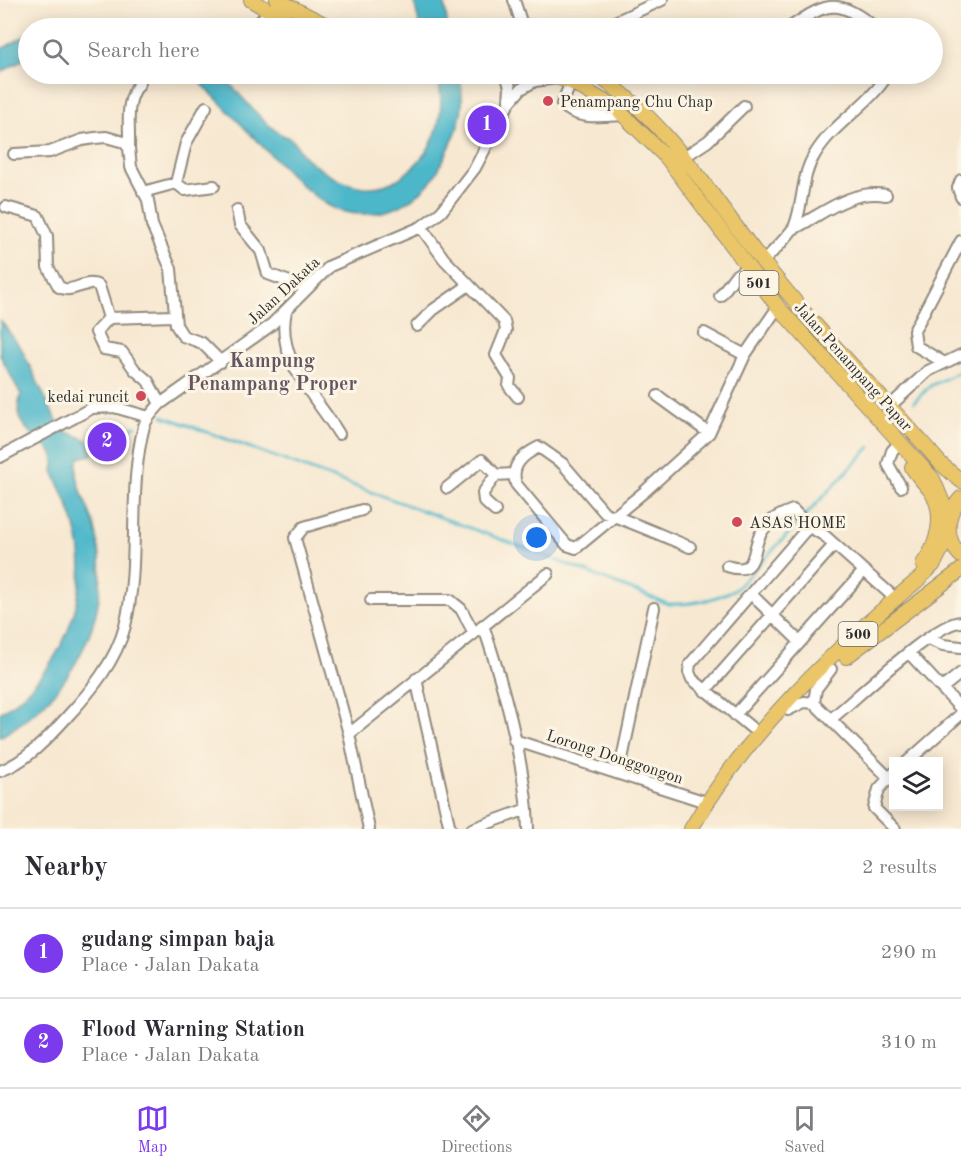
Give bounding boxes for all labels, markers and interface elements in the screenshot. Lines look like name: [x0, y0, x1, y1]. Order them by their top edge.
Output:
search box: [18, 18, 943, 84]
icon: search: [39, 35, 72, 68]
text: Search here: [87, 40, 200, 62]
marker: Penampang Chu Chap: [541, 94, 555, 108]
place label: Penampang Chu Chap: [560, 95, 713, 111]
pin: 1: [468, 102, 506, 148]
street label: Jalan Dakata: [245, 254, 324, 329]
road number: 501: [740, 271, 778, 295]
street label: Jalan Penampang Papar: [791, 300, 915, 435]
district label: Kampung Penampang Proper: [187, 352, 357, 395]
marker: kedai runcit: [134, 389, 148, 403]
place label: kedai runcit: [48, 390, 129, 406]
pin: 2: [88, 420, 126, 464]
marker: ASAS HOME: [730, 515, 744, 529]
place label: ASAS HOME: [749, 516, 846, 532]
your location: [522, 523, 551, 552]
road number: 500: [838, 622, 878, 646]
street label: Lorong Donggongon: [544, 728, 685, 788]
map controls: [889, 757, 943, 811]
button: layers: [889, 757, 943, 811]
text: Nearby: [24, 855, 108, 881]
text: 2 results: [862, 858, 937, 878]
text: gudang simpan baja: [81, 929, 275, 951]
text: 1: [38, 943, 49, 963]
text: 290 m: [881, 943, 937, 963]
text: Place · Jalan Dakata: [81, 956, 260, 976]
text: Flood Warning Station: [81, 1019, 305, 1041]
text: 2: [38, 1033, 49, 1053]
text: 310 m: [881, 1033, 937, 1053]
text: Place · Jalan Dakata: [81, 1046, 260, 1066]
tab: Map: [136, 1102, 169, 1158]
tab: Directions: [441, 1102, 512, 1158]
tab: Saved: [784, 1102, 825, 1158]

